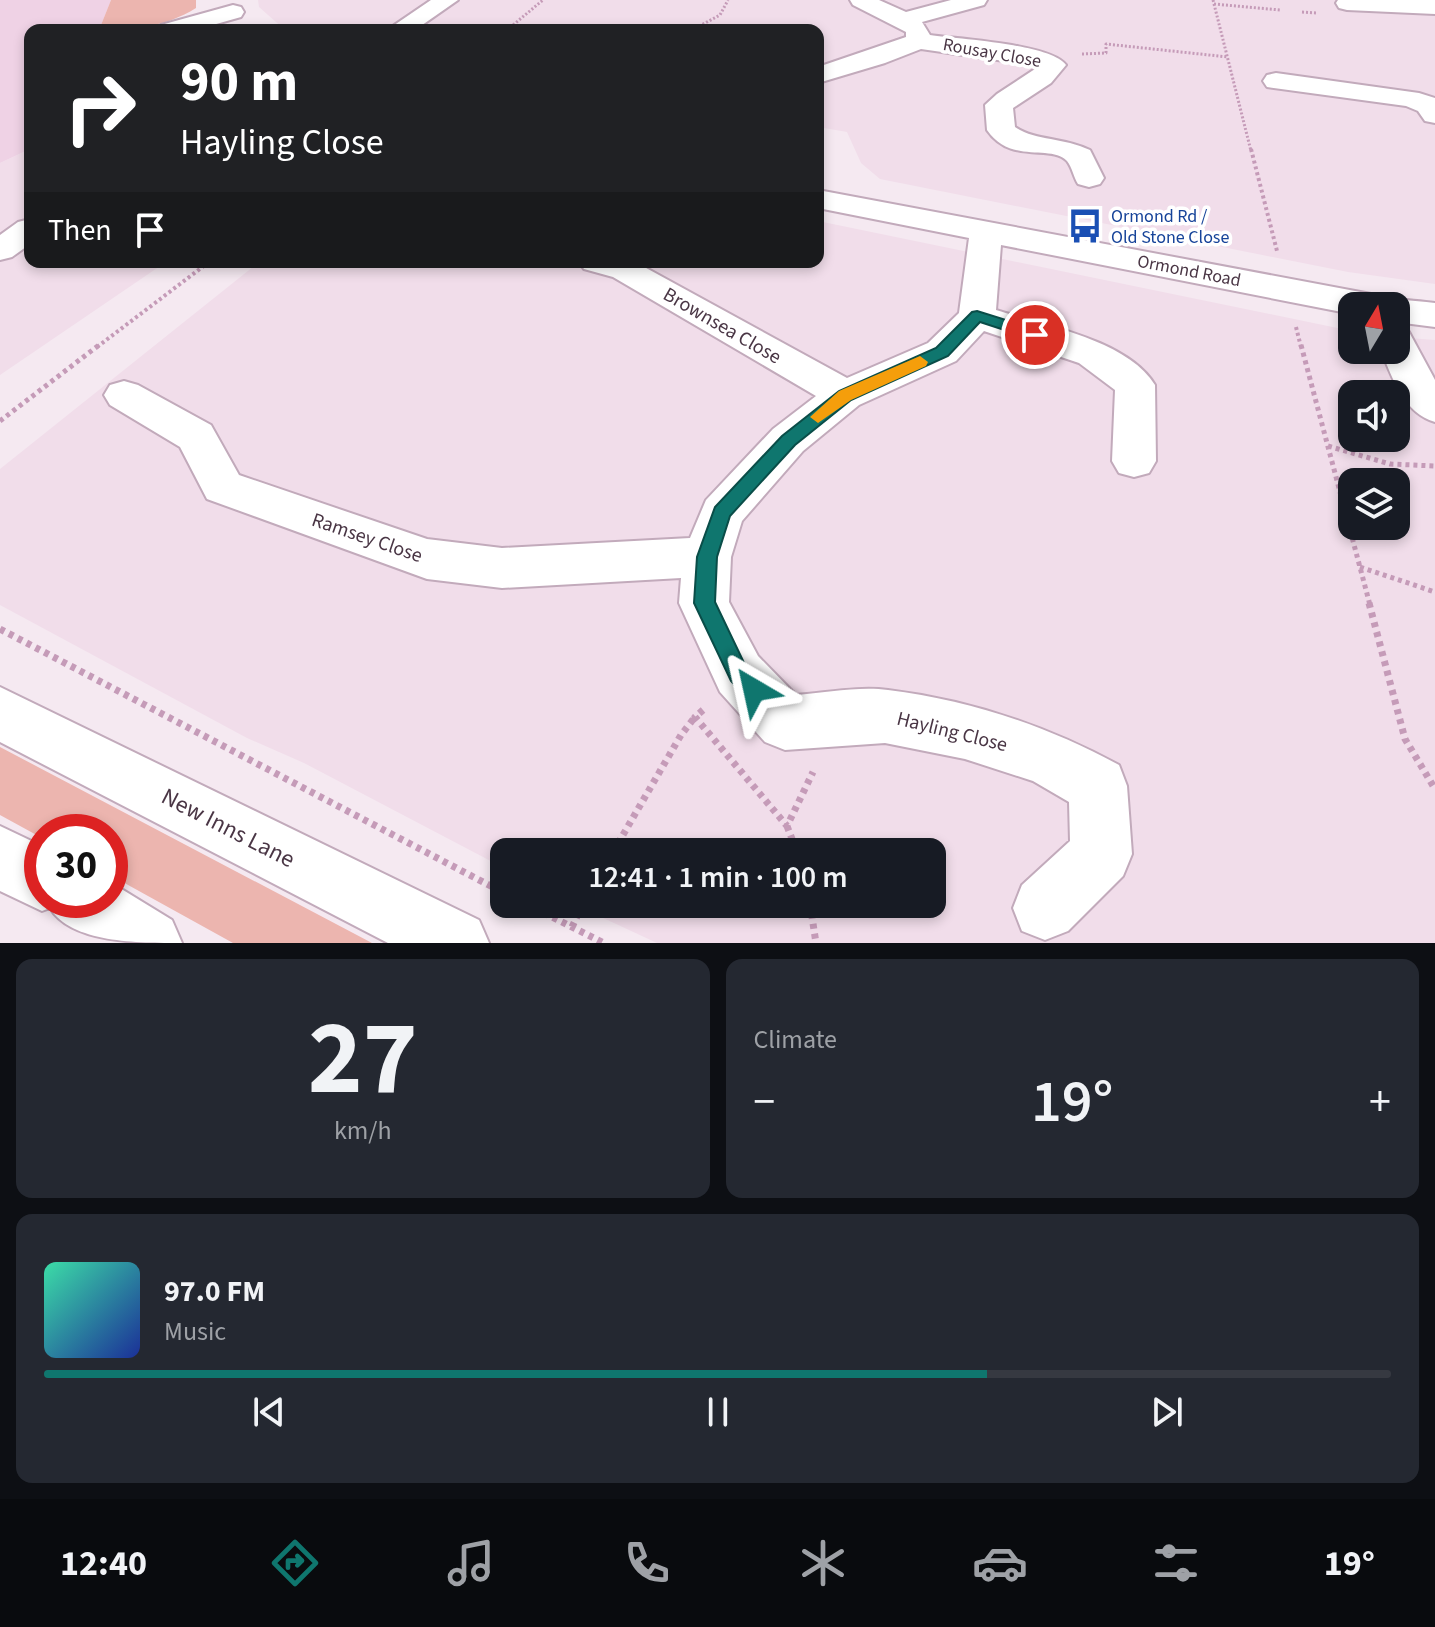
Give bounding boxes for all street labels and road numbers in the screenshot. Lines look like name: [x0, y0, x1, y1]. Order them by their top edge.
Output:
street label: Rousay Close: [941, 32, 1043, 74]
street label: Ormond Road: [1135, 249, 1243, 293]
street label: Brownsea Close: [658, 281, 786, 371]
street label: Ramsey Close: [308, 506, 426, 570]
street label: Hayling Close: [894, 705, 1010, 759]
street label: New Inns Lane: [155, 779, 301, 877]

